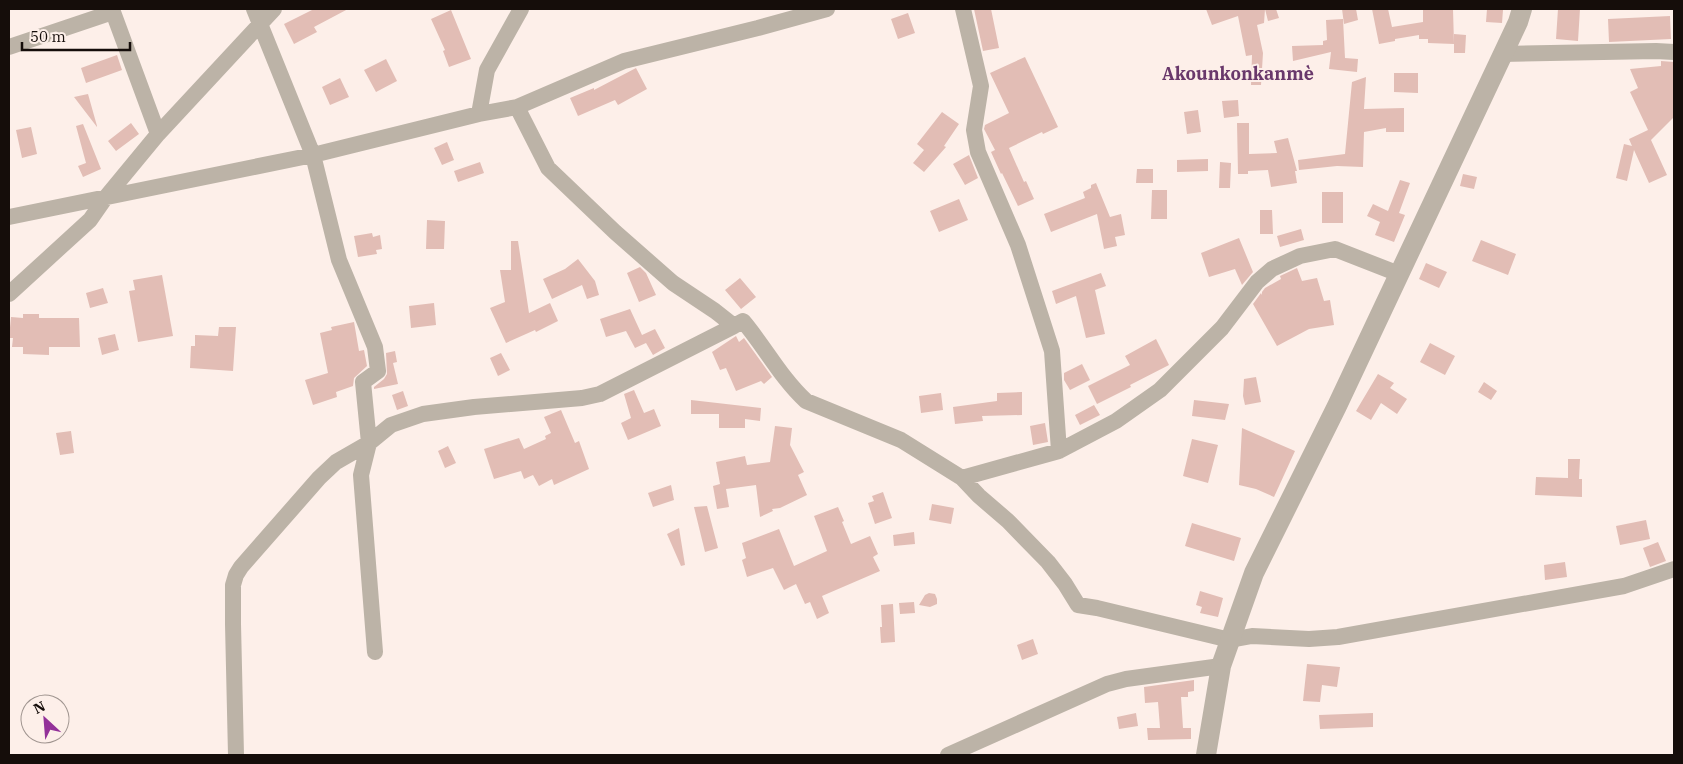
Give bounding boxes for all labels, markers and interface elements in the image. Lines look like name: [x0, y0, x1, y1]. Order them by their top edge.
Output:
scale bar: [22, 20, 130, 52]
text: 50 m: [30, 27, 66, 46]
district label: Akounkonkanmè: [1162, 62, 1314, 85]
north arrow: [20, 694, 70, 744]
text: N: [30, 697, 48, 718]

